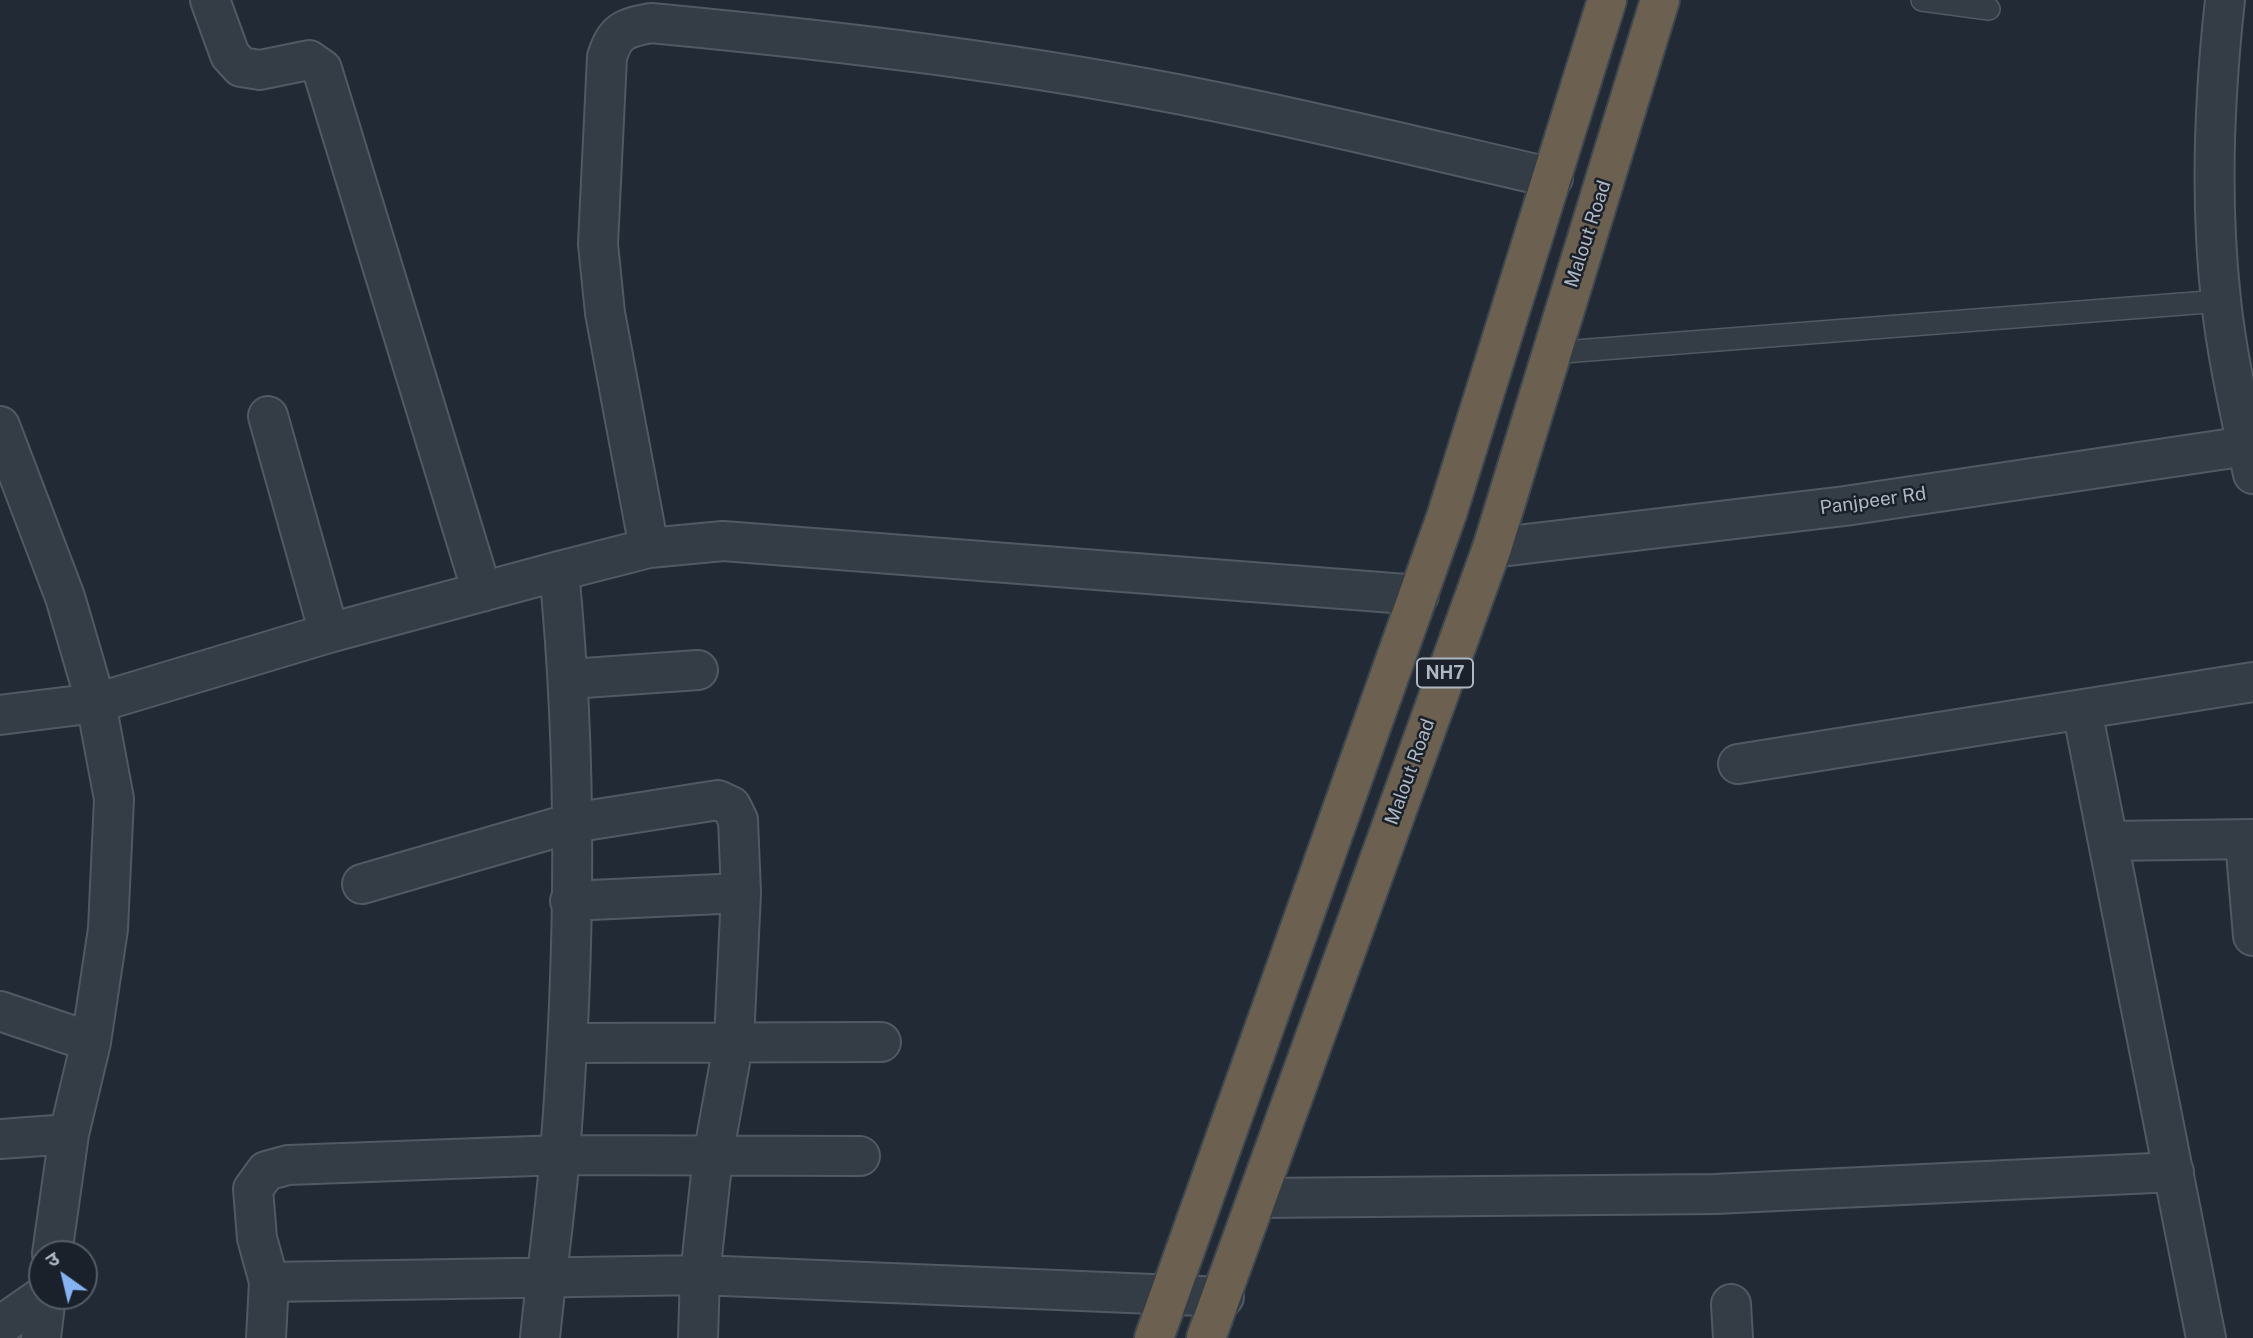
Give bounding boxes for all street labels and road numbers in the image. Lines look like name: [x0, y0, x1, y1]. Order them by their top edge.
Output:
street label: Malout Road: [1560, 178, 1616, 290]
street label: Panjpeer Rd: [1818, 482, 1928, 520]
road number: NH7: [1417, 658, 1473, 688]
street label: Malout Road: [1380, 716, 1440, 828]

